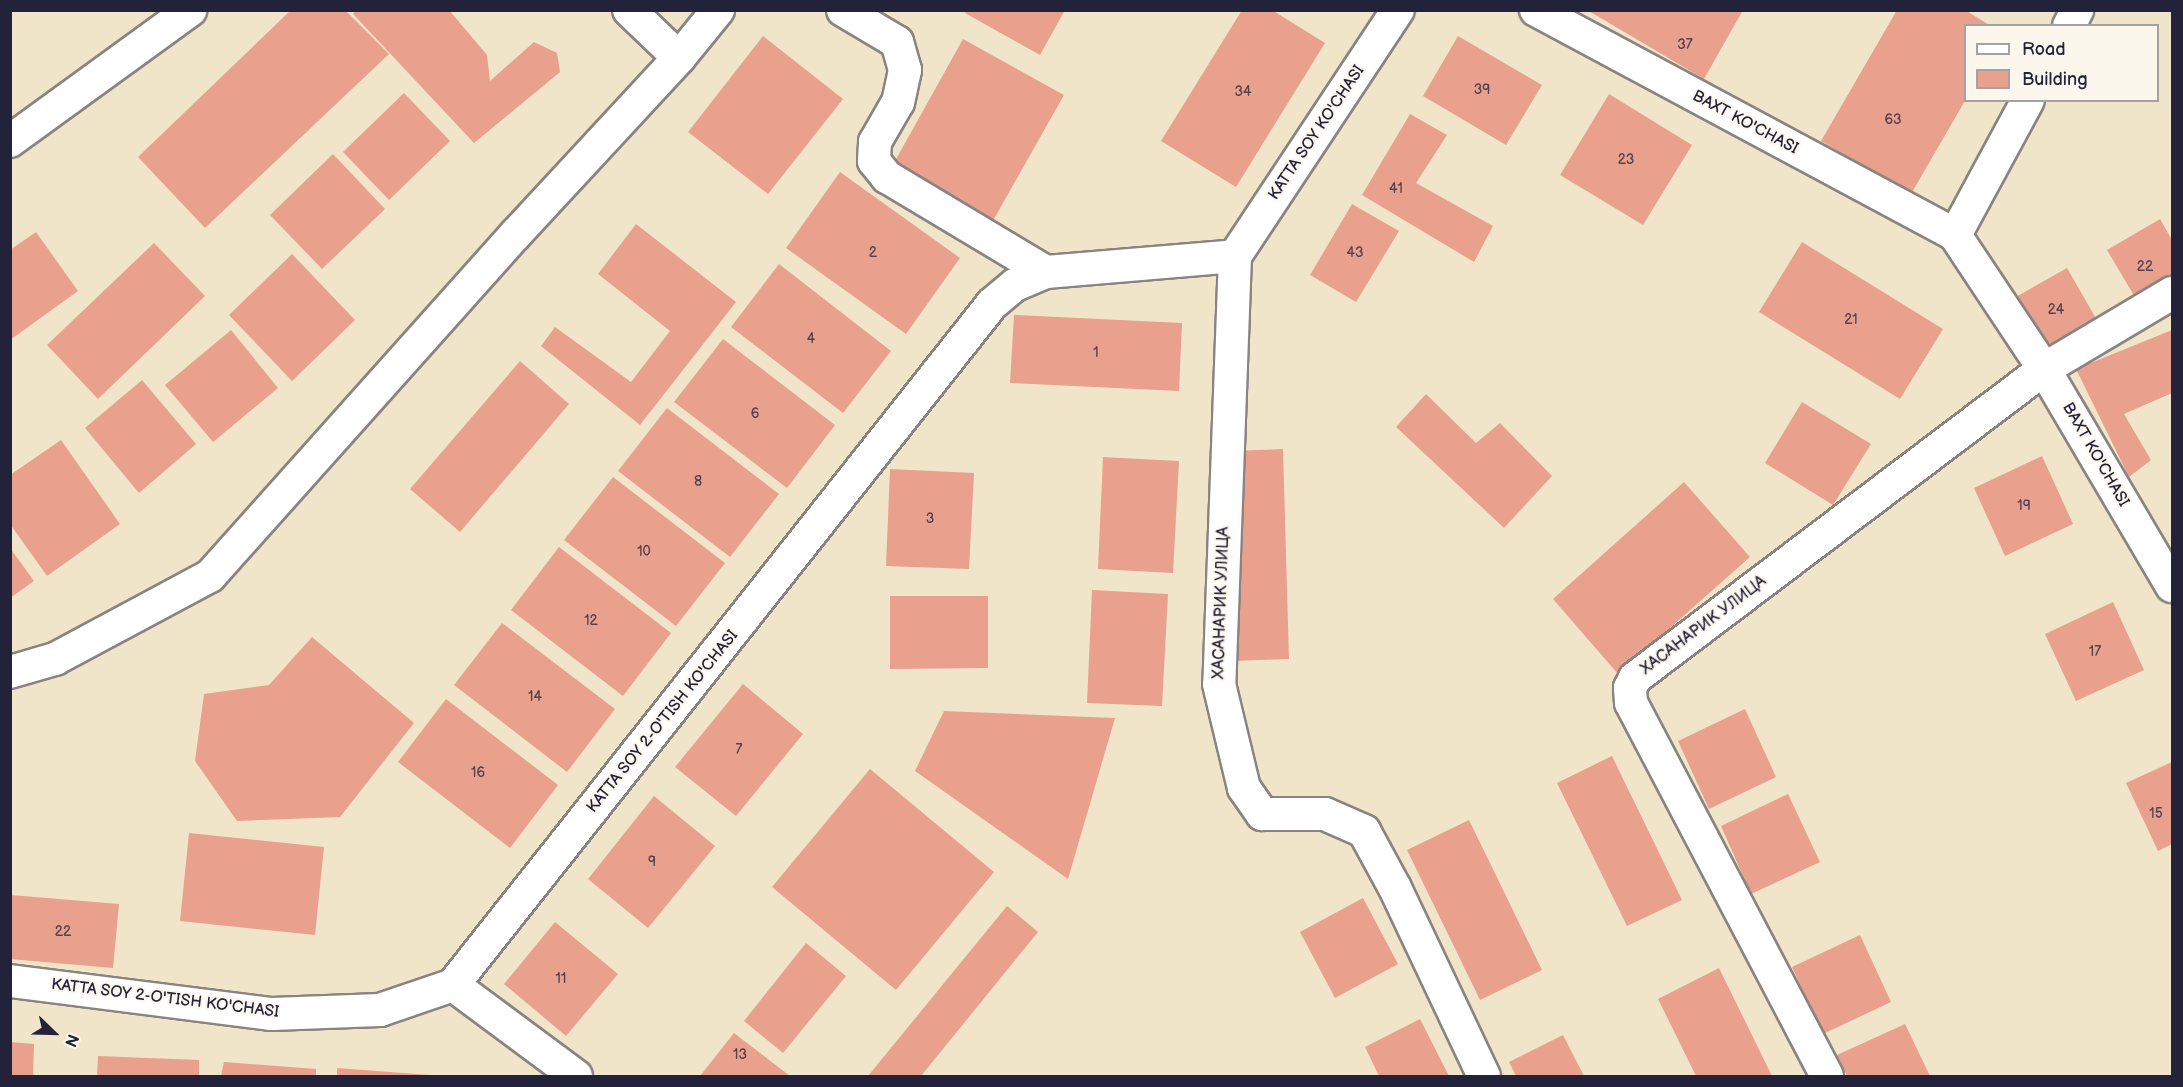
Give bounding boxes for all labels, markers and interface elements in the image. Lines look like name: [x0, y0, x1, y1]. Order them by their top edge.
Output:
legend: [1964, 24, 2159, 102]
house number: 37: [1677, 37, 1693, 53]
text: Road: [2022, 39, 2066, 60]
street label: KATTA SOY KO'CHASI: [1265, 62, 1369, 204]
text: Building: [2022, 69, 2088, 90]
house number: 39: [1474, 82, 1490, 98]
house number: 34: [1234, 84, 1252, 100]
street label: BAXT KO'CHASI: [1689, 87, 1801, 159]
house number: 63: [1884, 112, 1902, 128]
house number: 23: [1618, 152, 1634, 168]
house number: 41: [1389, 181, 1403, 197]
house number: 2: [869, 245, 877, 261]
house number: 43: [1346, 245, 1364, 261]
house number: 22: [2137, 259, 2153, 275]
house number: 24: [2048, 302, 2064, 318]
house number: 21: [1844, 312, 1858, 328]
house number: 4: [807, 331, 815, 347]
house number: 1: [1093, 345, 1099, 361]
street label: BAXT KO'CHASI: [2057, 399, 2133, 511]
house number: 6: [751, 406, 759, 422]
house number: 8: [694, 474, 702, 490]
house number: 19: [2017, 498, 2031, 514]
house number: 3: [926, 511, 934, 527]
street label: ХАСАНАРИК УЛИЦА: [1210, 526, 1234, 680]
house number: 10: [637, 544, 651, 560]
street label: ХАСАНАРИК УЛИЦА: [1637, 572, 1771, 680]
house number: 12: [584, 613, 598, 629]
street label: KATTA SOY 2-O'TISH KO'CHASI: [583, 627, 743, 817]
house number: 17: [2089, 644, 2101, 660]
house number: 14: [528, 689, 542, 705]
house number: 7: [736, 742, 742, 758]
house number: 16: [471, 765, 485, 781]
house number: 15: [2149, 806, 2163, 822]
house number: 9: [648, 854, 656, 870]
house number: 22: [55, 924, 71, 940]
house number: 11: [556, 971, 566, 987]
street label: KATTA SOY 2-O'TISH KO'CHASI: [50, 975, 280, 1023]
north arrow: [24, 1003, 84, 1063]
text: N: [60, 1031, 82, 1049]
house number: 13: [733, 1047, 747, 1063]

